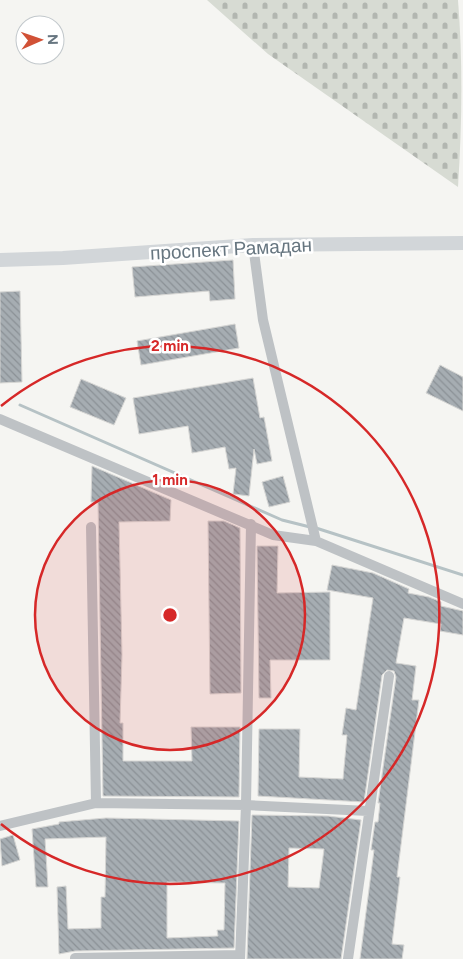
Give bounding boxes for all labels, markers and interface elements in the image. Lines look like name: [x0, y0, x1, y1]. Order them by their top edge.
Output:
north arrow: [15, 15, 65, 65]
text: N: [44, 34, 61, 45]
street label: проспект Рамадан: [149, 233, 313, 265]
text: 2 min: [151, 337, 189, 355]
text: 1 min: [152, 471, 188, 489]
centre of rings: [161, 606, 179, 624]

